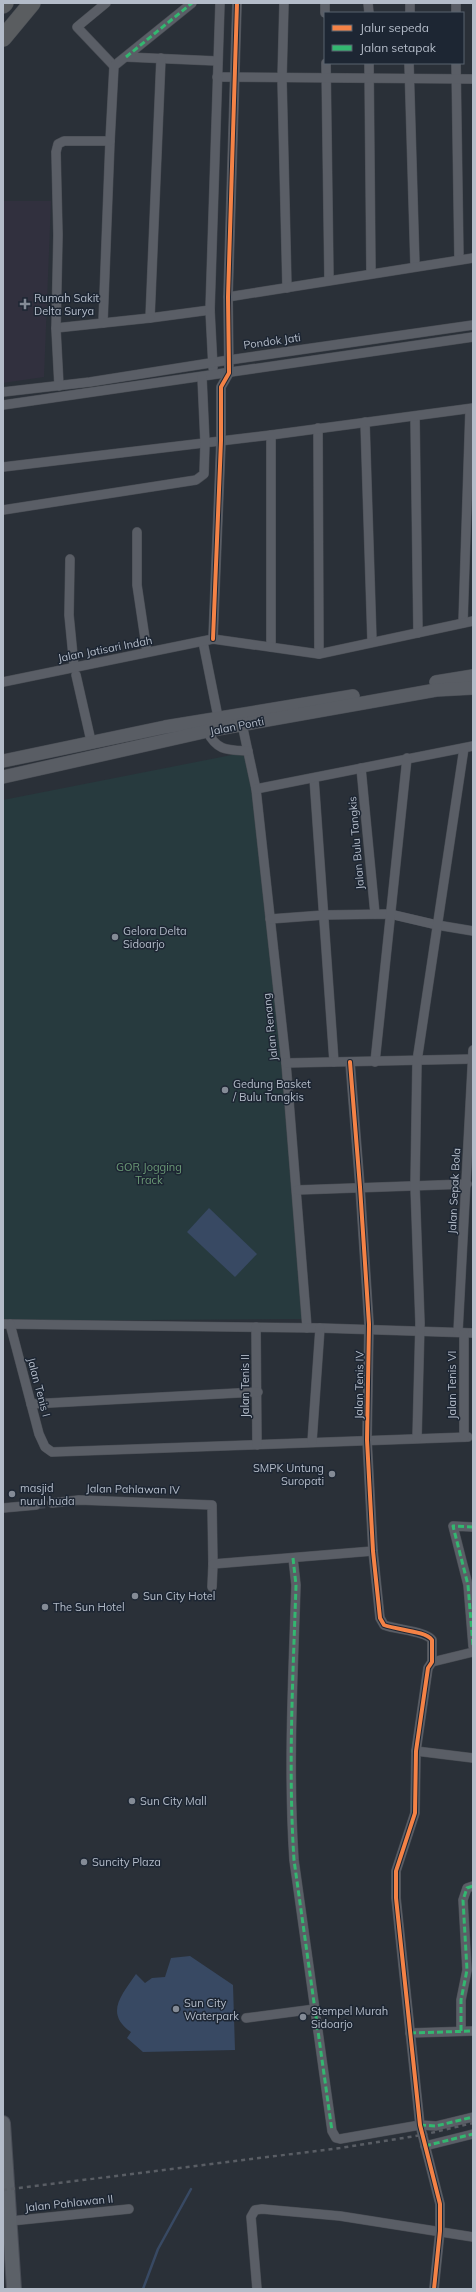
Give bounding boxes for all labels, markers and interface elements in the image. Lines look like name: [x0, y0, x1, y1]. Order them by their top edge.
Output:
legend: [324, 12, 464, 64]
text: Jalur sepeda: [360, 20, 429, 35]
text: Jalan setapak: [360, 40, 437, 55]
place label: Rumah Sakit Delta Surya: [34, 291, 99, 318]
marker: Rumah Sakit Delta Surya: [19, 298, 31, 310]
street label: Pondok Jati: [242, 330, 302, 352]
street label: Jalan Jatisari Indah: [57, 633, 153, 665]
street label: Jalan Ponti: [209, 714, 265, 738]
street label: Jalan Bulu Tangkis: [345, 796, 367, 890]
place label: Gelora Delta Sidoarjo: [123, 924, 187, 951]
marker: Gelora Delta Sidoarjo: [110, 932, 120, 942]
street label: Jalan Renang: [259, 992, 281, 1062]
place label: Gedung Basket / Bulu Tangkis: [232, 1077, 311, 1104]
marker: Gedung Basket / Bulu Tangkis: [220, 1085, 230, 1095]
street label: Jalan Sepak Bola: [445, 1148, 463, 1234]
park label: GOR Jogging Track: [116, 1160, 182, 1187]
street label: Jalan Tenis IV: [351, 1350, 367, 1419]
street label: Jalan Tenis VI: [445, 1351, 459, 1419]
street label: Jalan Tenis II: [238, 1354, 252, 1418]
street label: Jalan Tenis I: [24, 1356, 54, 1418]
place label: SMPK Untung Suropati: [253, 1461, 324, 1488]
marker: SMPK Untung Suropati: [327, 1469, 337, 1479]
place label: masjid nurul huda: [20, 1481, 75, 1508]
street label: Jalan Pahlawan IV: [86, 1481, 180, 1497]
marker: masjid nurul huda: [7, 1489, 17, 1499]
place label: Sun City Hotel: [143, 1589, 215, 1603]
marker: Sun City Hotel: [130, 1591, 140, 1601]
place label: The Sun Hotel: [53, 1600, 125, 1614]
marker: The Sun Hotel: [40, 1602, 50, 1612]
place label: Sun City Mall: [140, 1794, 207, 1808]
marker: Sun City Mall: [127, 1796, 137, 1806]
place label: Suncity Plaza: [92, 1855, 161, 1869]
marker: Suncity Plaza: [79, 1857, 89, 1867]
place label: Sun City Waterpark: [184, 1996, 239, 2023]
marker: Sun City Waterpark: [171, 2004, 181, 2014]
place label: Stempel Murah Sidoarjo: [311, 2004, 388, 2031]
marker: Stempel Murah Sidoarjo: [298, 2012, 308, 2022]
street label: Jalan Pahlawan II: [24, 2191, 114, 2215]

